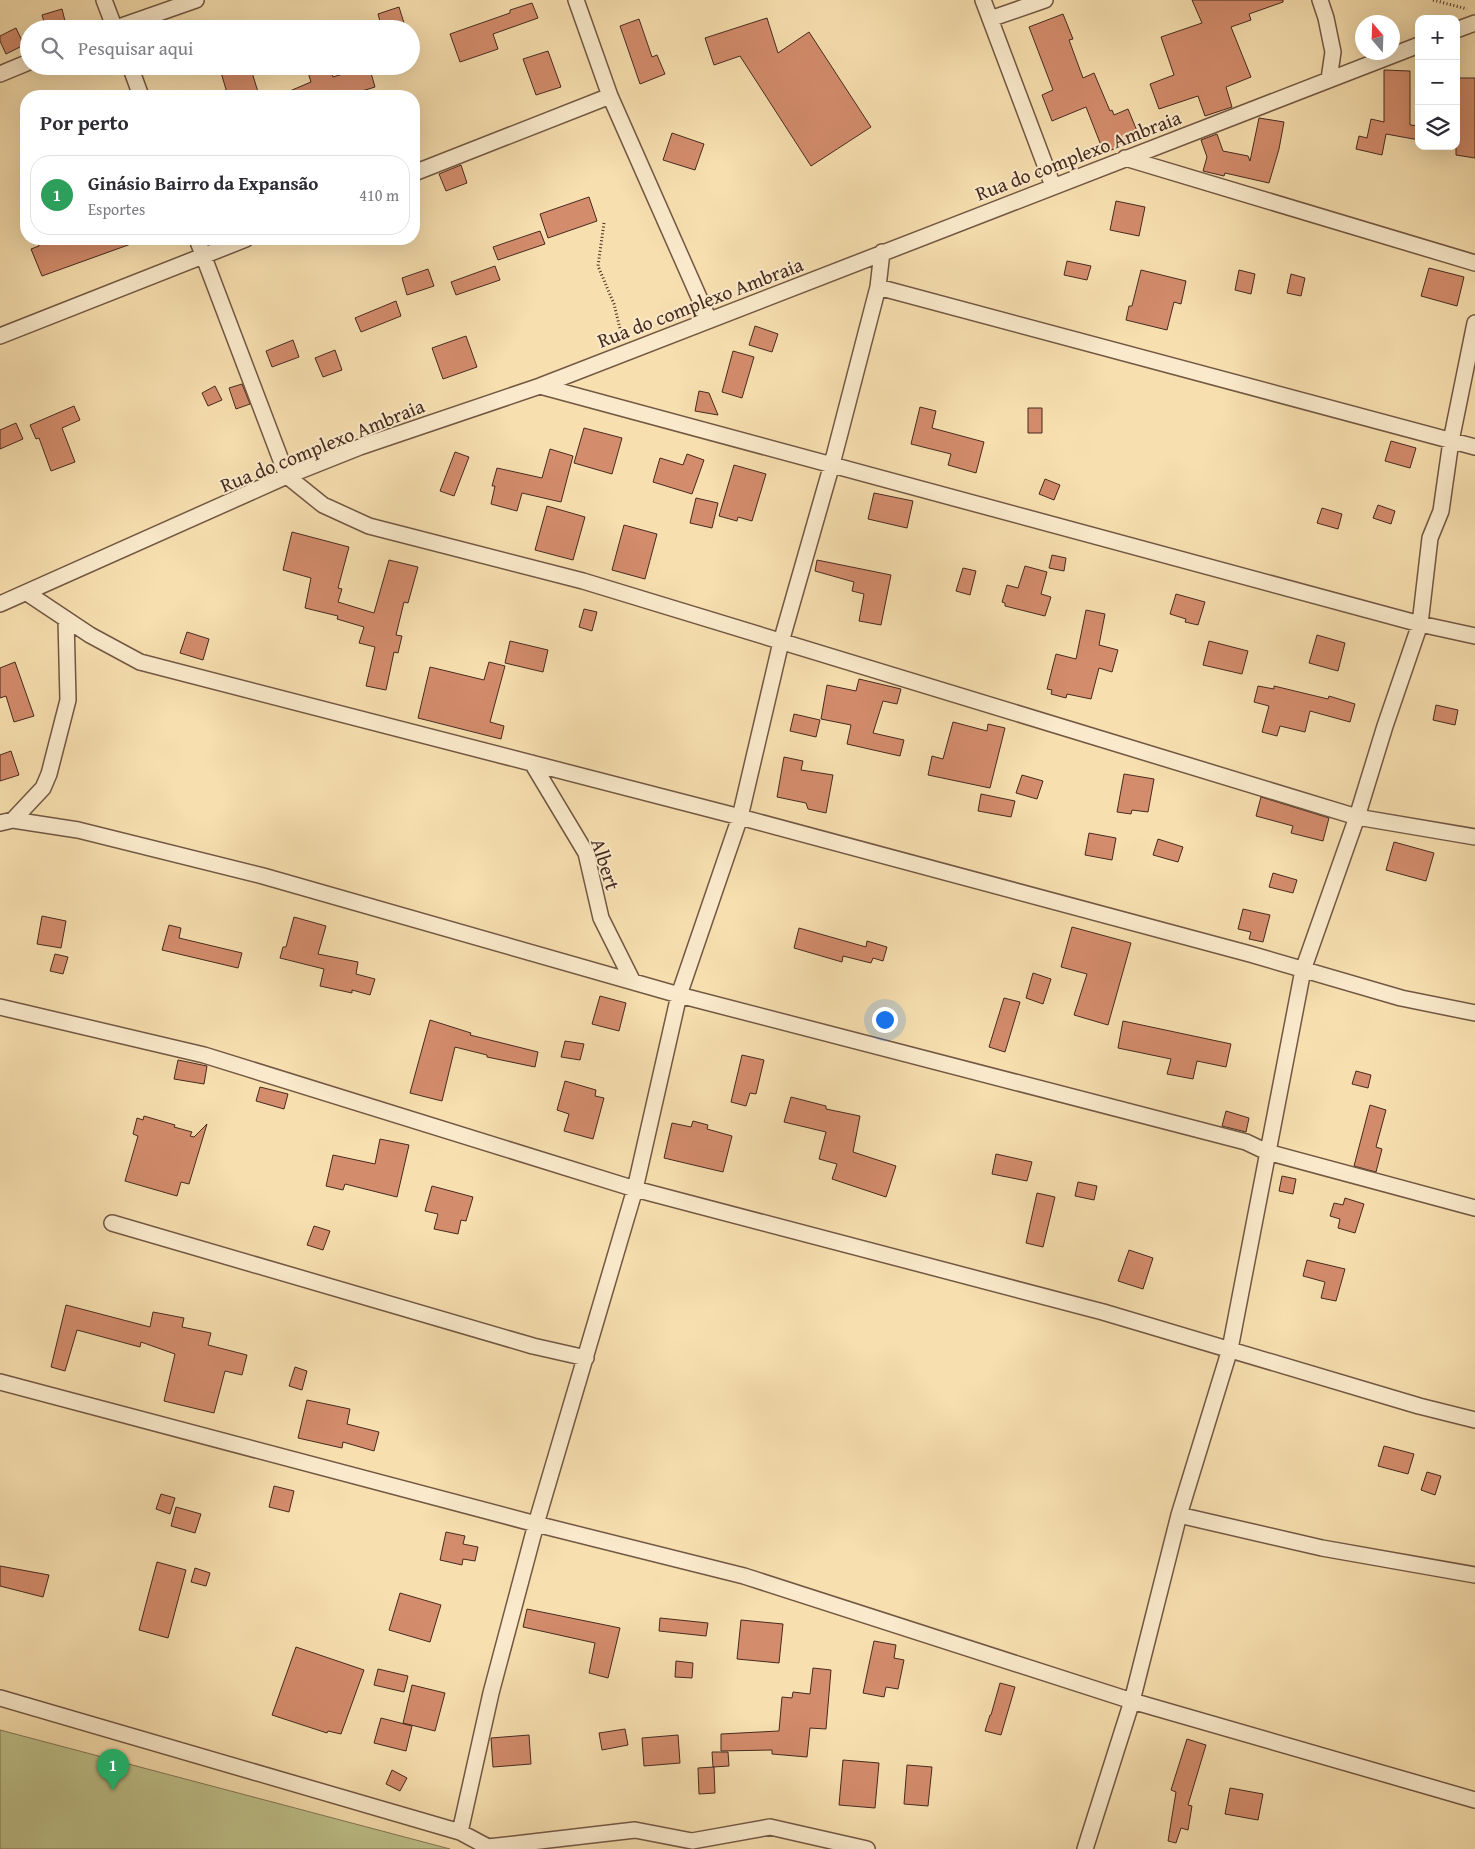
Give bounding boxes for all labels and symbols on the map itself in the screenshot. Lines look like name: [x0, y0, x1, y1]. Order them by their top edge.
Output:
north arrow: [1355, 15, 1400, 60]
street label: Rua do complexo Ambraia: [971, 102, 1186, 208]
street label: Rua do complexo Ambraia: [593, 249, 808, 355]
street label: Rua do complexo Ambraia: [215, 390, 429, 499]
street label: Albert: [584, 834, 628, 894]
your location: [872, 1007, 898, 1033]
pin: 1: [97, 1749, 129, 1790]

